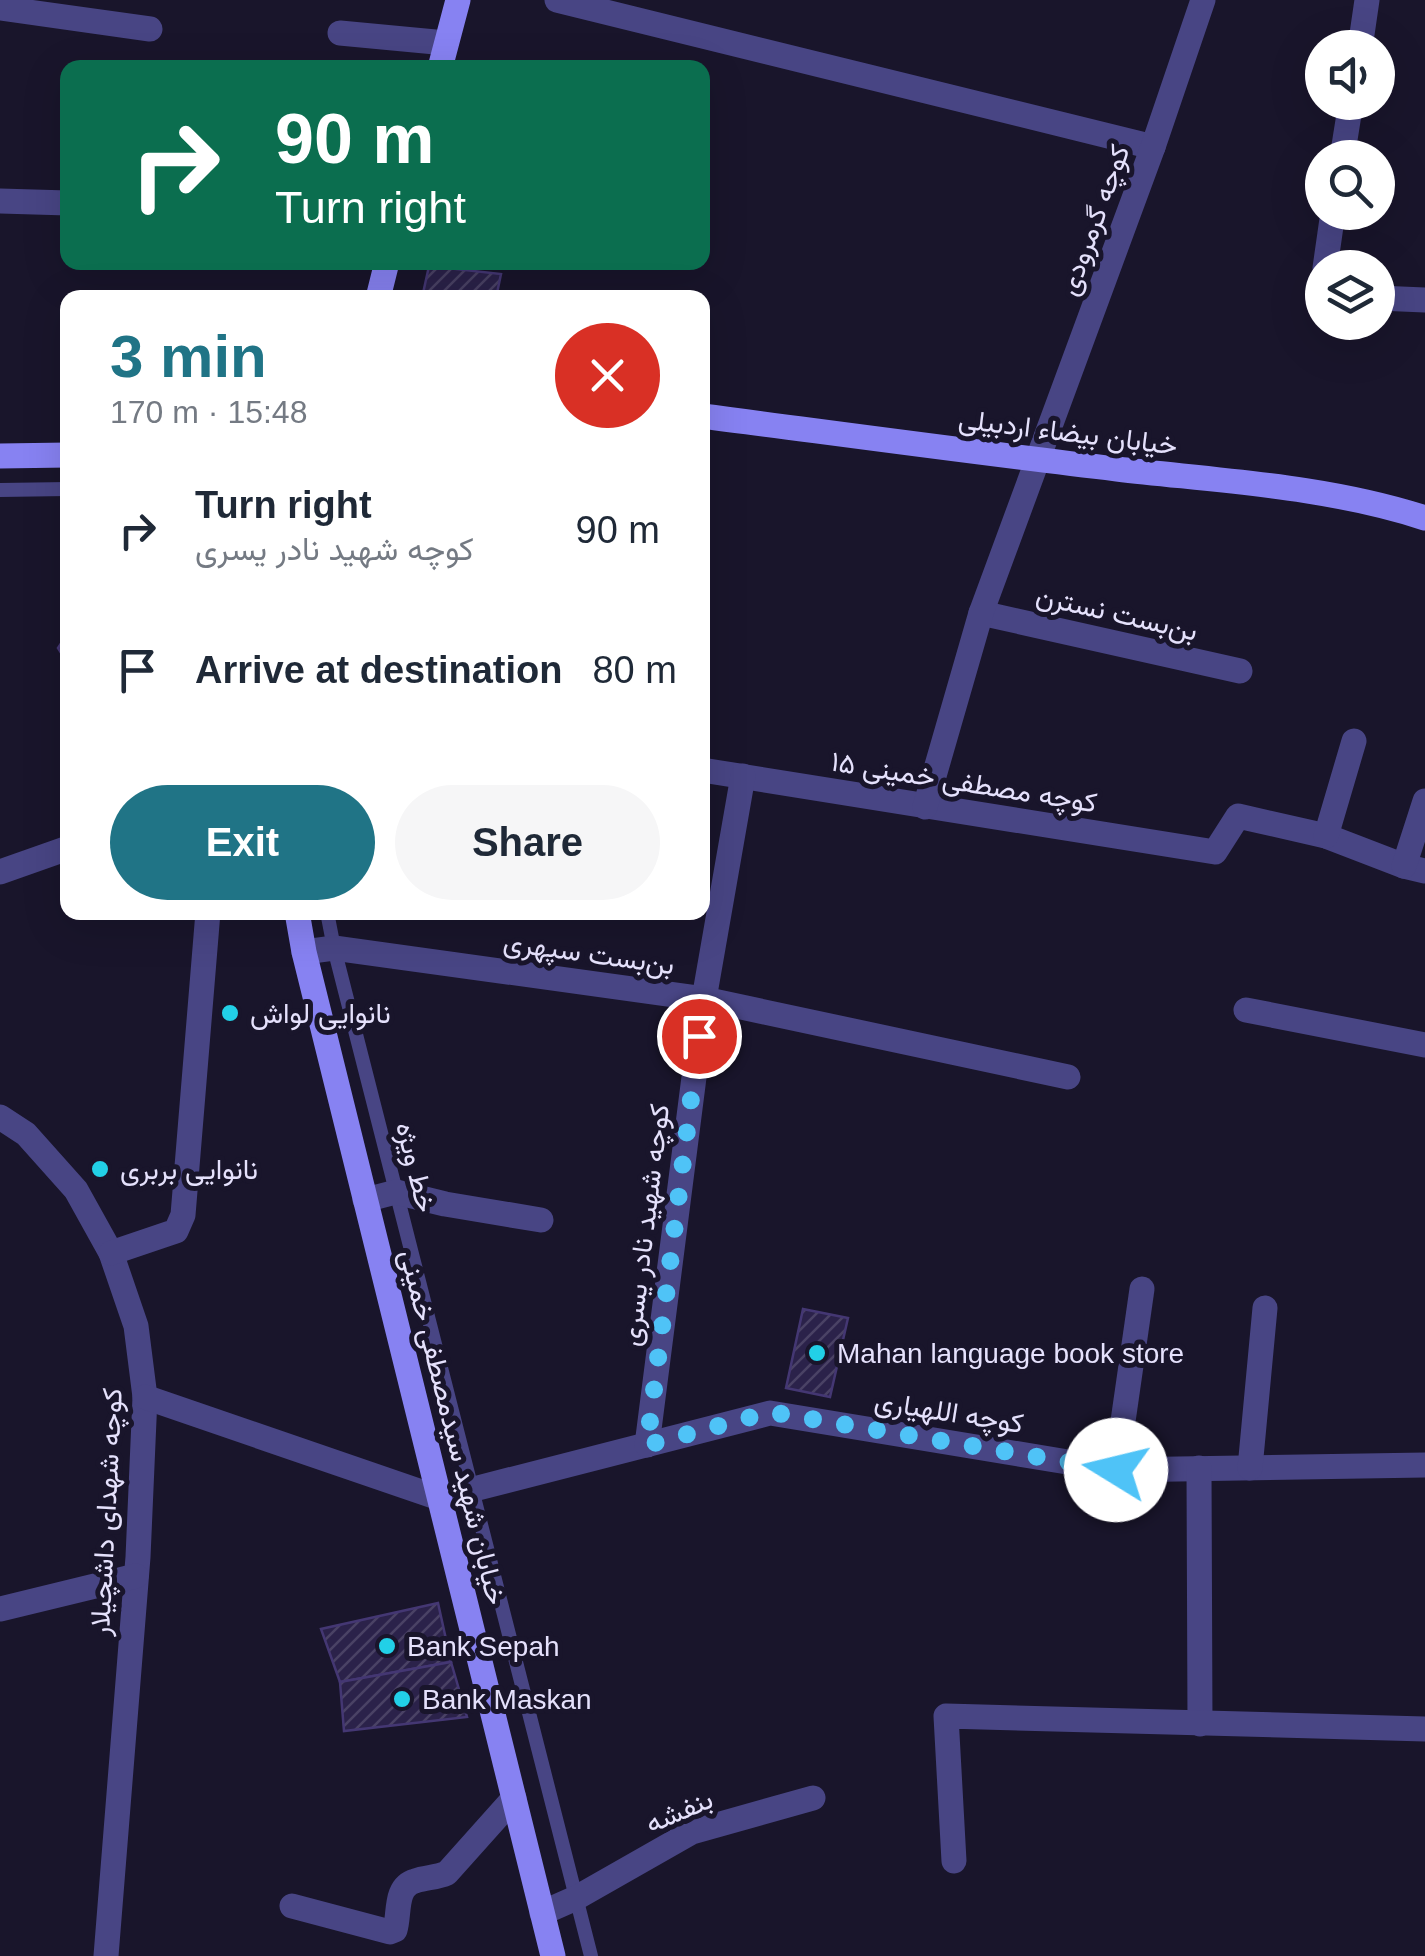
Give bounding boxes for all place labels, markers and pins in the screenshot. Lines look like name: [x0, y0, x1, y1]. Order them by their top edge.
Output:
pin: [657, 994, 742, 1079]
place label: نانوایی لواش: [250, 998, 391, 1031]
marker: نانوایی لواش: [219, 1002, 241, 1024]
place label: نانوایی بربری: [120, 1154, 258, 1187]
marker: نانوایی بربری: [89, 1158, 111, 1180]
place label: Mahan language book store: [837, 1338, 1184, 1369]
marker: Mahan language book store: [806, 1342, 828, 1364]
place label: Bank Sepah: [407, 1631, 560, 1662]
marker: Bank Sepah: [376, 1635, 398, 1657]
place label: Bank Maskan: [422, 1684, 592, 1715]
marker: Bank Maskan: [391, 1688, 413, 1710]

